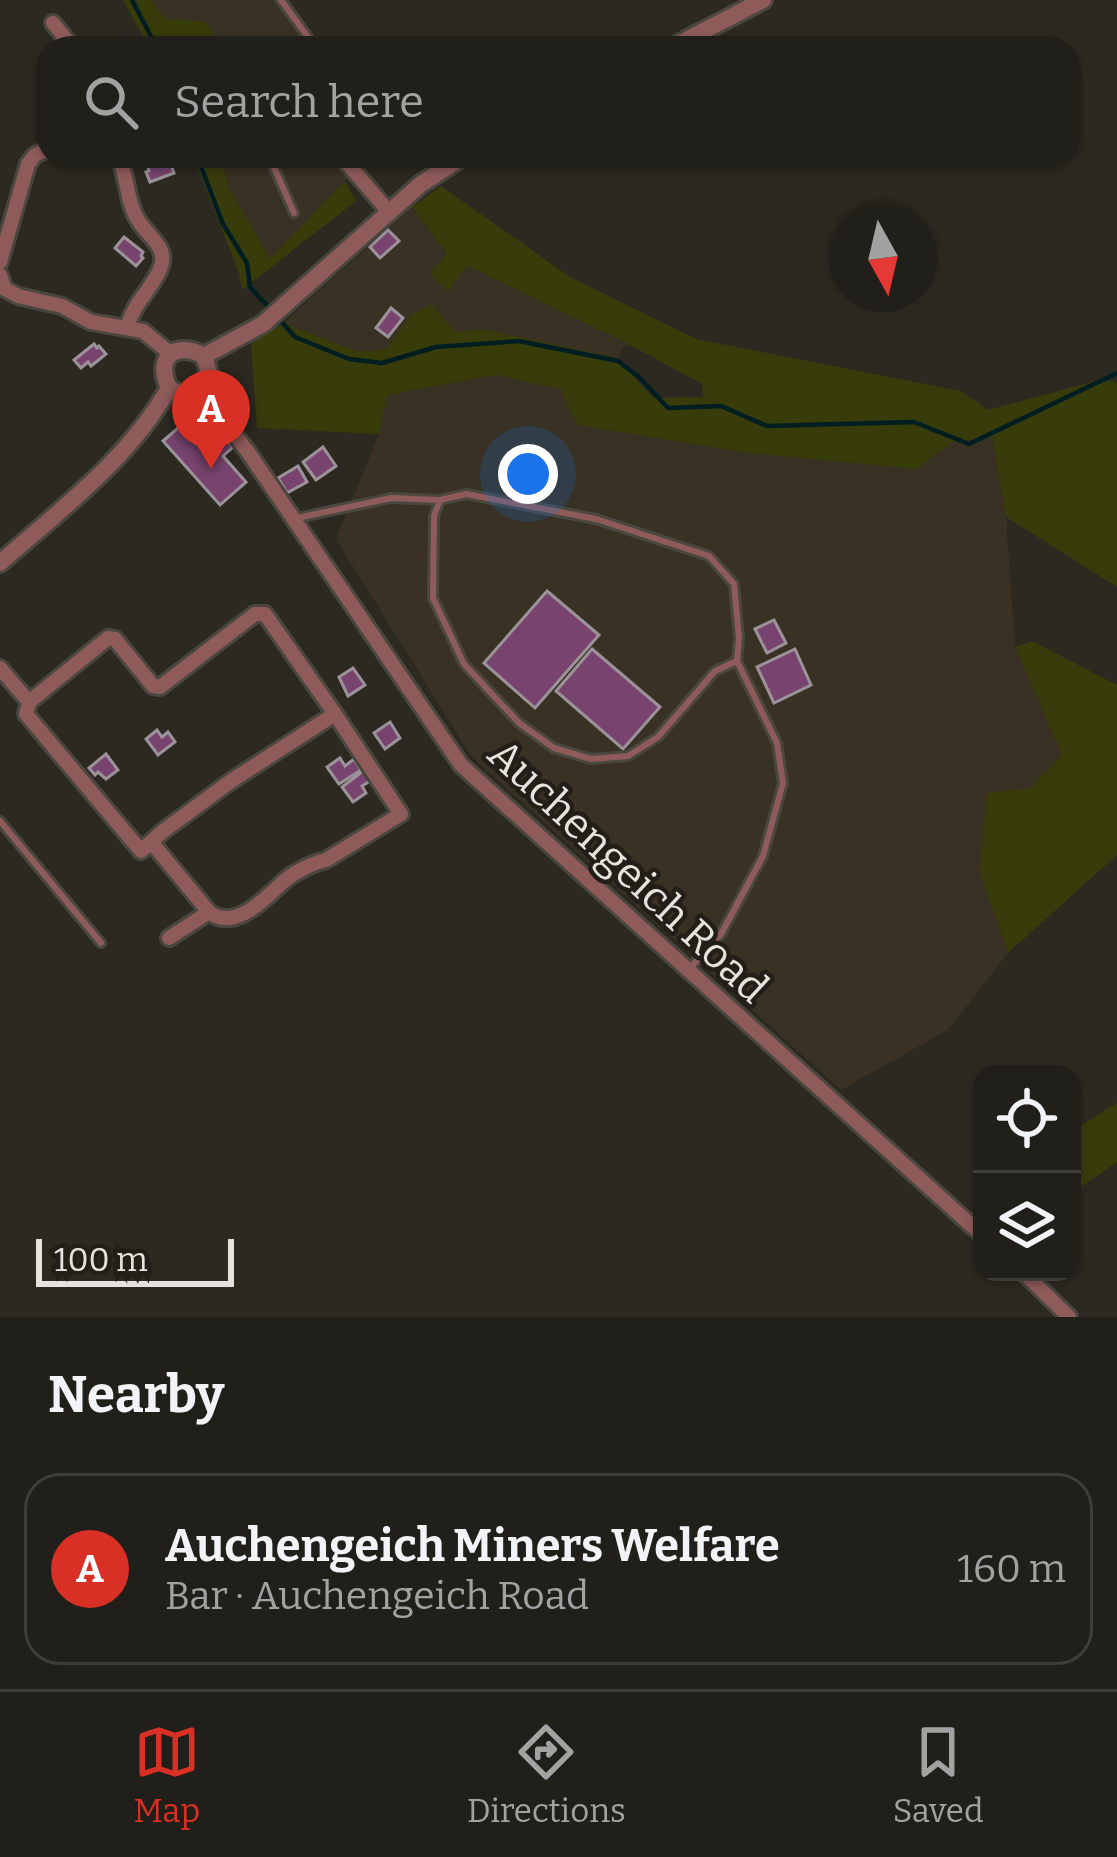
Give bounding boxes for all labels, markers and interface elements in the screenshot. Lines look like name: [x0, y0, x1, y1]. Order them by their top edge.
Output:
search box: [36, 36, 1081, 168]
icon: search: [78, 69, 144, 135]
text: Search here: [174, 75, 424, 129]
north arrow: [829, 204, 937, 312]
pin: A: [172, 370, 250, 469]
your location: [498, 444, 558, 504]
street label: Auchengeich Road: [478, 729, 778, 1013]
map controls: [973, 1065, 1081, 1281]
button: locate: [973, 1065, 1081, 1173]
button: layers: [973, 1173, 1081, 1281]
scale bar: [36, 1233, 234, 1286]
text: 100 m: [54, 1240, 148, 1280]
text: Nearby: [48, 1364, 224, 1426]
text: Auchengeich Miners Welfare: [165, 1519, 780, 1573]
text: A: [76, 1546, 104, 1592]
text: 160 m: [957, 1546, 1066, 1592]
text: Bar · Auchengeich Road: [165, 1573, 589, 1619]
tab: Map: [134, 1719, 200, 1831]
tab: Directions: [467, 1719, 626, 1831]
tab: Saved: [893, 1719, 983, 1831]

